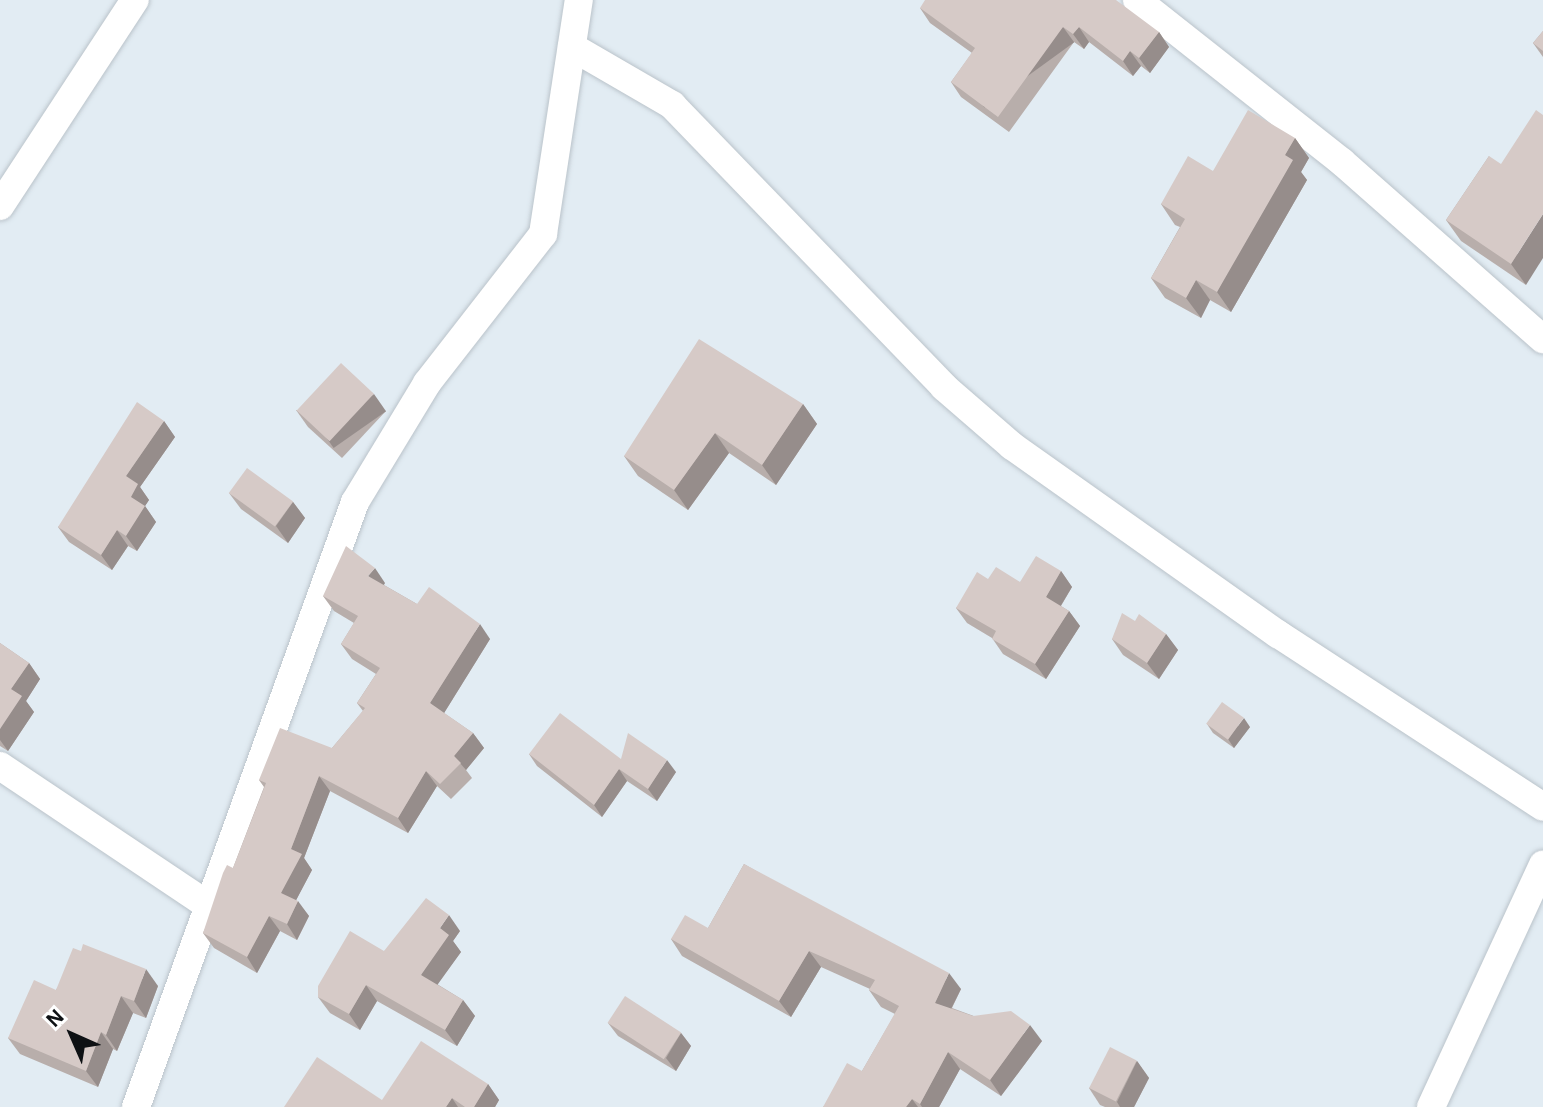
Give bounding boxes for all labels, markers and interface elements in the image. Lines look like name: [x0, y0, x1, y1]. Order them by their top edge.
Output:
north arrow: [32, 995, 112, 1075]
text: N: [42, 1005, 68, 1031]

